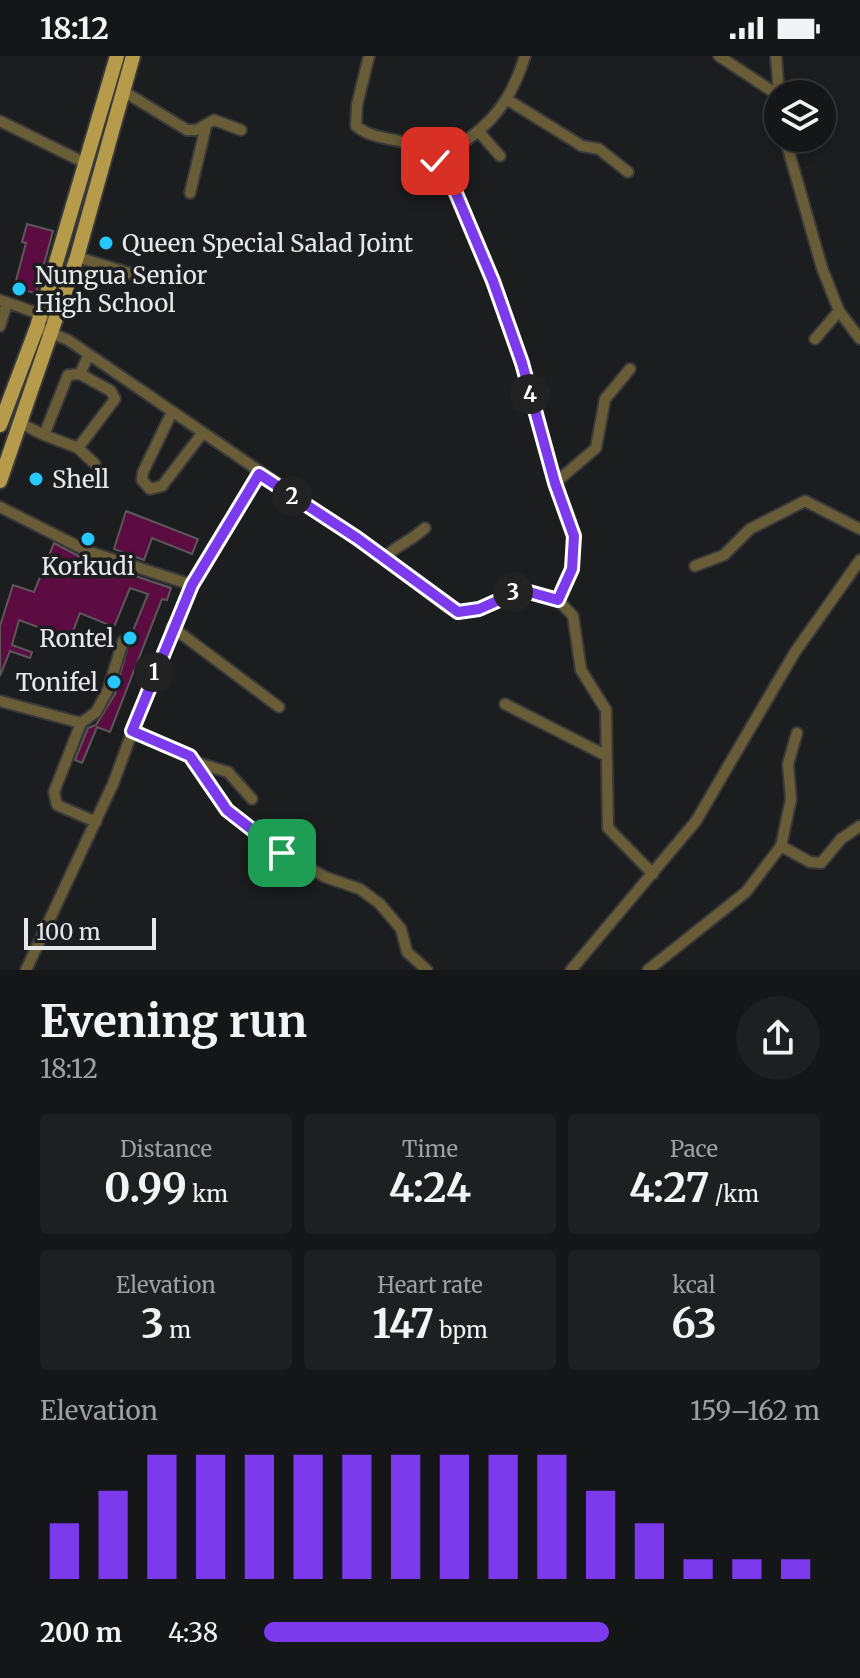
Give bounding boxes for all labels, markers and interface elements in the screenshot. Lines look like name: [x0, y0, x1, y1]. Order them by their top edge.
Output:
text: 18:12: [40, 9, 109, 47]
map controls: [764, 80, 836, 152]
button: layers: [764, 80, 836, 152]
pin: [401, 127, 469, 195]
icon: check: [413, 139, 457, 183]
place label: Queen Special Salad Joint: [122, 228, 414, 259]
marker: Queen Special Salad Joint: [97, 234, 115, 252]
place label: Nungua Senior High School: [35, 260, 208, 319]
marker: Nungua Senior High School: [10, 280, 28, 298]
pin: 4: [510, 374, 550, 414]
text: 4: [523, 380, 537, 408]
place label: Shell: [52, 464, 109, 495]
marker: Shell: [27, 470, 45, 488]
pin: 2: [272, 476, 312, 516]
text: 2: [286, 482, 298, 510]
marker: Korkudi: [79, 530, 97, 548]
place label: Korkudi: [41, 551, 135, 582]
pin: 3: [493, 572, 533, 612]
text: 3: [507, 578, 519, 606]
place label: Rontel: [39, 623, 114, 654]
marker: Rontel: [121, 629, 139, 647]
pin: 1: [134, 652, 174, 692]
text: 1: [149, 658, 159, 686]
place label: Tonifel: [16, 667, 98, 698]
marker: Tonifel: [105, 673, 123, 691]
pin: [248, 819, 316, 887]
icon: arrive: [260, 831, 304, 875]
scale bar: [24, 914, 156, 950]
text: 100 m: [36, 918, 101, 946]
text: Evening run: [40, 994, 307, 1049]
button: share: [736, 996, 820, 1080]
text: 18:12: [40, 1052, 98, 1085]
text: Distance: [120, 1135, 212, 1163]
text: Time: [402, 1135, 458, 1163]
text: Pace: [670, 1135, 718, 1163]
text: 0.99: [104, 1163, 187, 1213]
text: 4:24: [389, 1163, 471, 1213]
text: 4:27: [629, 1163, 709, 1213]
text: km: [187, 1180, 228, 1208]
text: /km: [709, 1180, 759, 1208]
text: Elevation: [116, 1271, 216, 1299]
text: Heart rate: [377, 1271, 483, 1299]
text: kcal: [672, 1271, 716, 1299]
text: 3: [141, 1299, 164, 1349]
text: 147: [372, 1299, 434, 1349]
text: 63: [671, 1299, 717, 1349]
text: m: [164, 1316, 191, 1344]
text: bpm: [434, 1316, 488, 1344]
text: Elevation: [40, 1394, 158, 1427]
text: 159–162 m: [690, 1394, 820, 1427]
text: 200 m: [40, 1616, 122, 1649]
text: 4:38: [168, 1616, 218, 1649]

